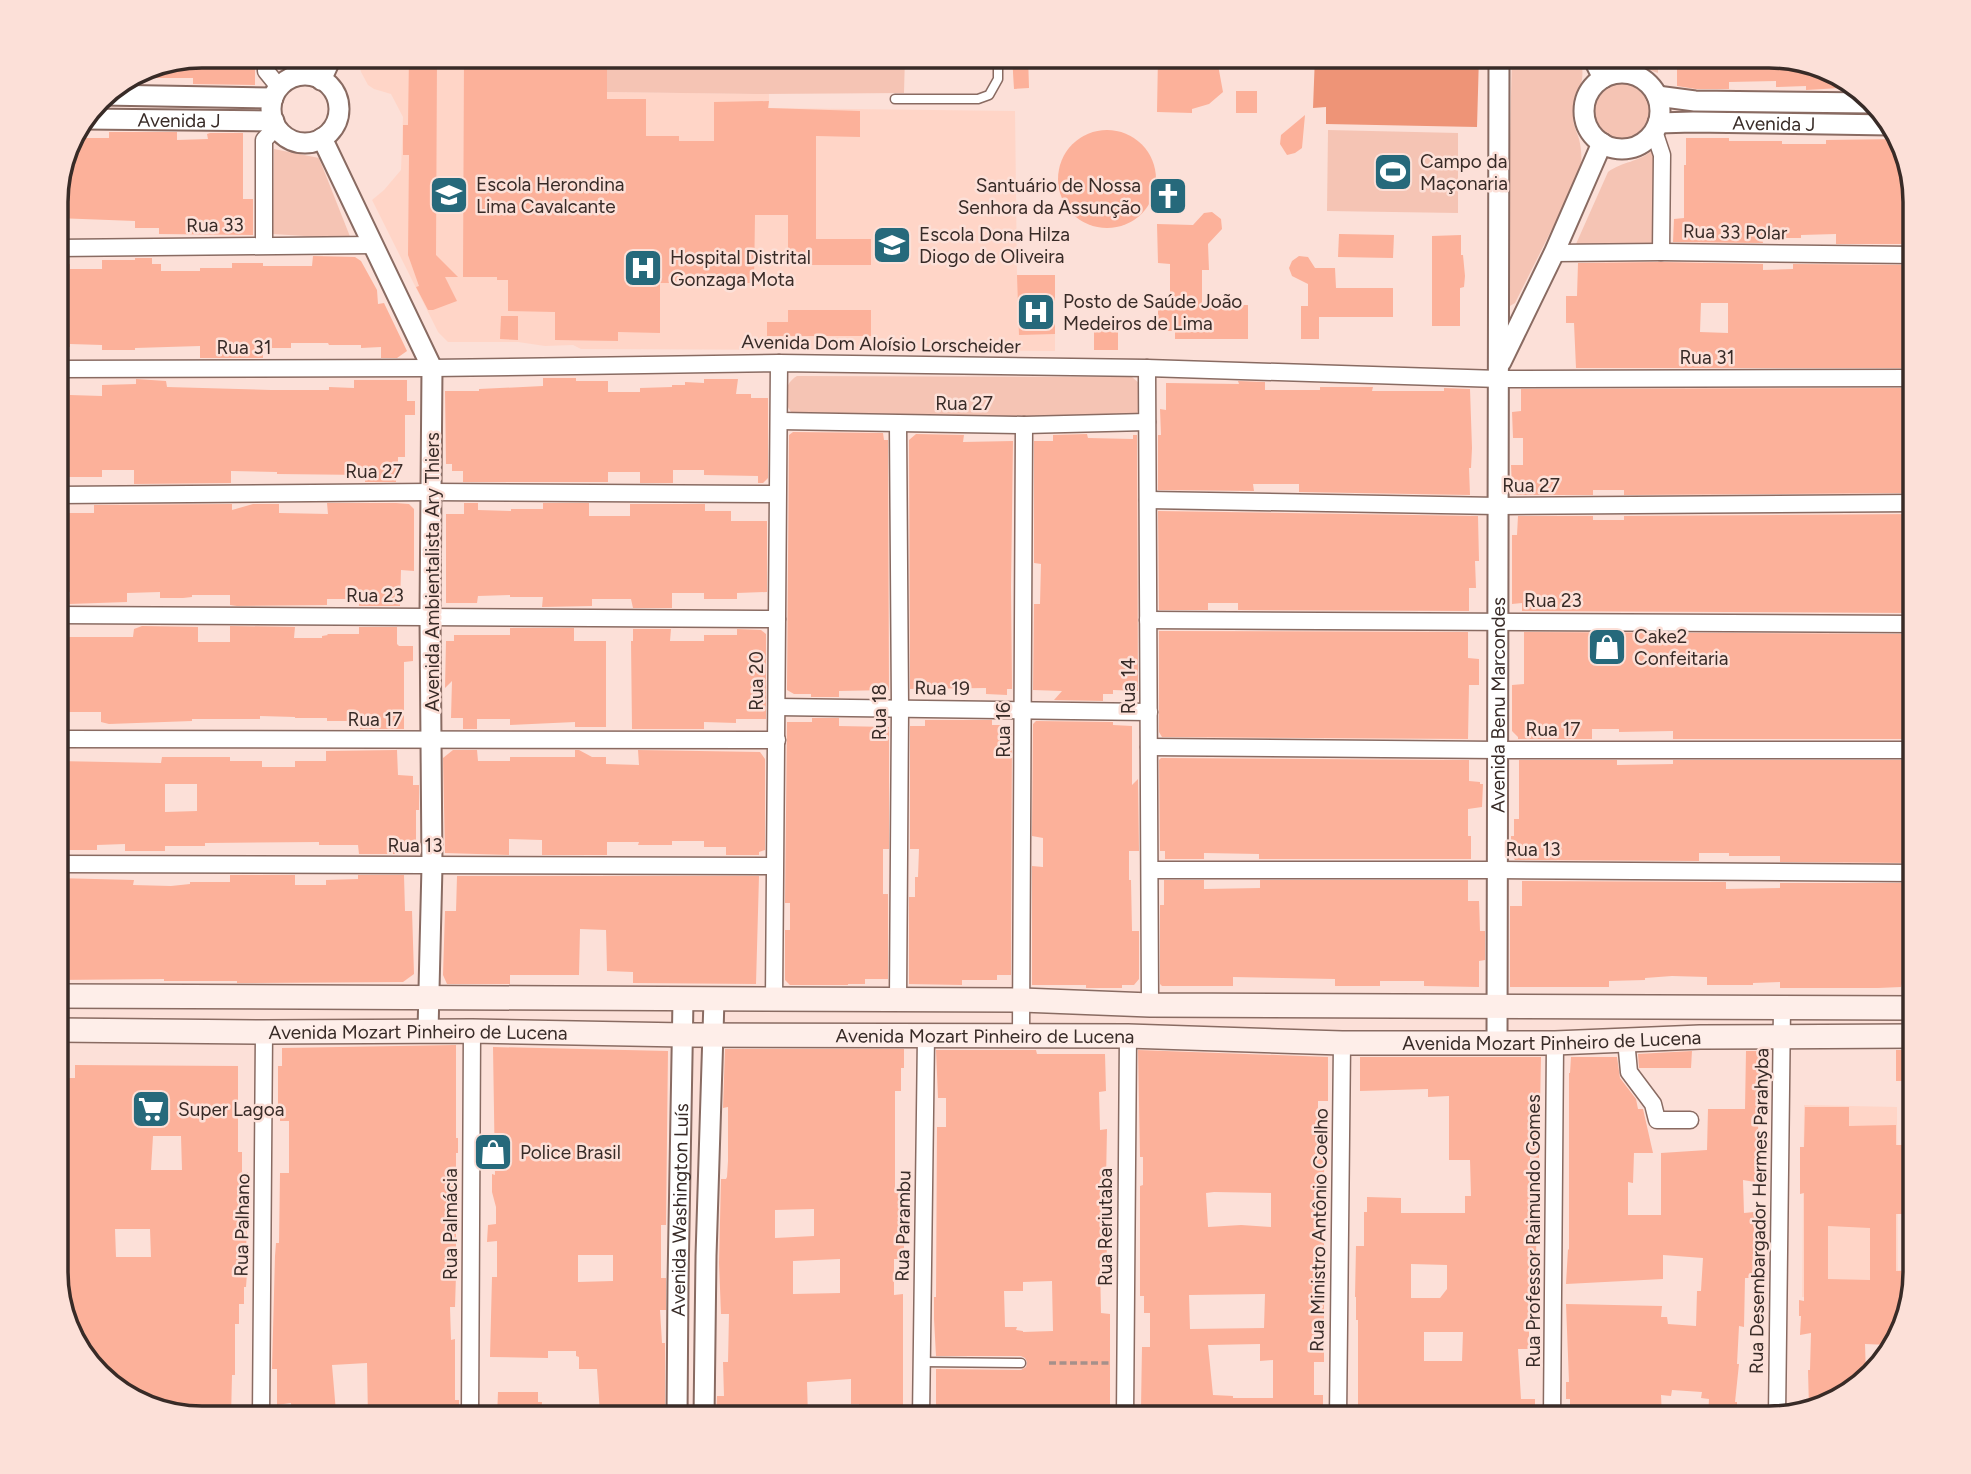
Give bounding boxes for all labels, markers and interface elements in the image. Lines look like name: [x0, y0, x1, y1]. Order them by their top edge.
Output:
street label: Avenida J: [137, 108, 221, 132]
street label: Avenida J: [1732, 111, 1816, 135]
place label: Campo da Maçonaria: [1420, 150, 1508, 195]
sports icon: Campo da Maçonaria: [1372, 151, 1414, 193]
place label: Escola Herondina Lima Cavalcante: [476, 173, 625, 218]
school or university icon: Escola Herondina Lima Cavalcante: [428, 174, 470, 216]
place label: Santuário de Nossa Senhora da Assunção: [958, 174, 1141, 219]
church icon: Santuário de Nossa Senhora da Assunção: [1147, 175, 1189, 217]
street label: Rua 33: [186, 213, 244, 237]
street label: Rua 33 Polar: [1683, 220, 1788, 244]
place label: Escola Dona Hilza Diogo de Oliveira: [919, 223, 1070, 268]
school or university icon: Escola Dona Hilza Diogo de Oliveira: [871, 224, 913, 266]
place label: Hospital Distrital Gonzaga Mota: [670, 246, 811, 291]
hospital icon: Hospital Distrital Gonzaga Mota: [622, 247, 664, 289]
place label: Posto de Saúde João Medeiros de Lima: [1063, 290, 1242, 335]
hospital icon: Posto de Saúde João Medeiros de Lima: [1015, 291, 1057, 333]
street label: Avenida Dom Aloísio Lorscheider: [741, 330, 1021, 358]
street label: Rua 31: [216, 336, 272, 359]
street label: Rua 31: [1679, 346, 1735, 369]
street label: Rua 27: [935, 392, 993, 415]
street label: Avenida Ambientalista Ary Thiers: [421, 432, 444, 712]
street label: Rua 27: [345, 460, 403, 483]
street label: Rua 27: [1502, 474, 1560, 497]
street label: Rua 23: [346, 584, 404, 607]
street label: Rua 23: [1524, 589, 1582, 612]
street label: Avenida Benu Marcondes: [1486, 597, 1509, 813]
place label: Cake2 Confeitaria: [1634, 625, 1728, 670]
shop icon: Cake2 Confeitaria: [1586, 626, 1628, 668]
street label: Rua 20: [745, 651, 768, 711]
street label: Rua 14: [1117, 658, 1140, 714]
street label: Rua 19: [914, 676, 970, 700]
street label: Rua 18: [868, 684, 891, 740]
street label: Rua 16: [992, 702, 1015, 758]
street label: Rua 17: [348, 708, 402, 731]
street label: Rua 17: [1526, 718, 1580, 741]
street label: Rua 13: [387, 834, 443, 857]
street label: Rua 13: [1505, 838, 1561, 861]
street label: Avenida Mozart Pinheiro de Lucena: [268, 1019, 568, 1044]
street label: Avenida Mozart Pinheiro de Lucena: [835, 1024, 1135, 1048]
street label: Avenida Mozart Pinheiro de Lucena: [1402, 1025, 1702, 1055]
street label: Rua Desembargador Hermes Parahyba: [1745, 1048, 1773, 1374]
supermarket icon: Super Lagoa: [130, 1088, 172, 1130]
street label: Rua Professor Raimundo Gomes: [1522, 1094, 1545, 1368]
place label: Super Lagoa: [178, 1098, 284, 1121]
street label: Avenida Washington Luís: [666, 1103, 693, 1317]
street label: Rua Ministro Antônio Coelho: [1305, 1108, 1333, 1352]
shop icon: Police Brasil: [472, 1131, 514, 1173]
place label: Police Brasil: [520, 1141, 621, 1164]
street label: Rua Palmácia: [439, 1168, 462, 1280]
street label: Rua Reriutaba: [1094, 1168, 1117, 1286]
street label: Rua Parambu: [891, 1170, 915, 1282]
street label: Rua Palhano: [230, 1173, 254, 1277]

